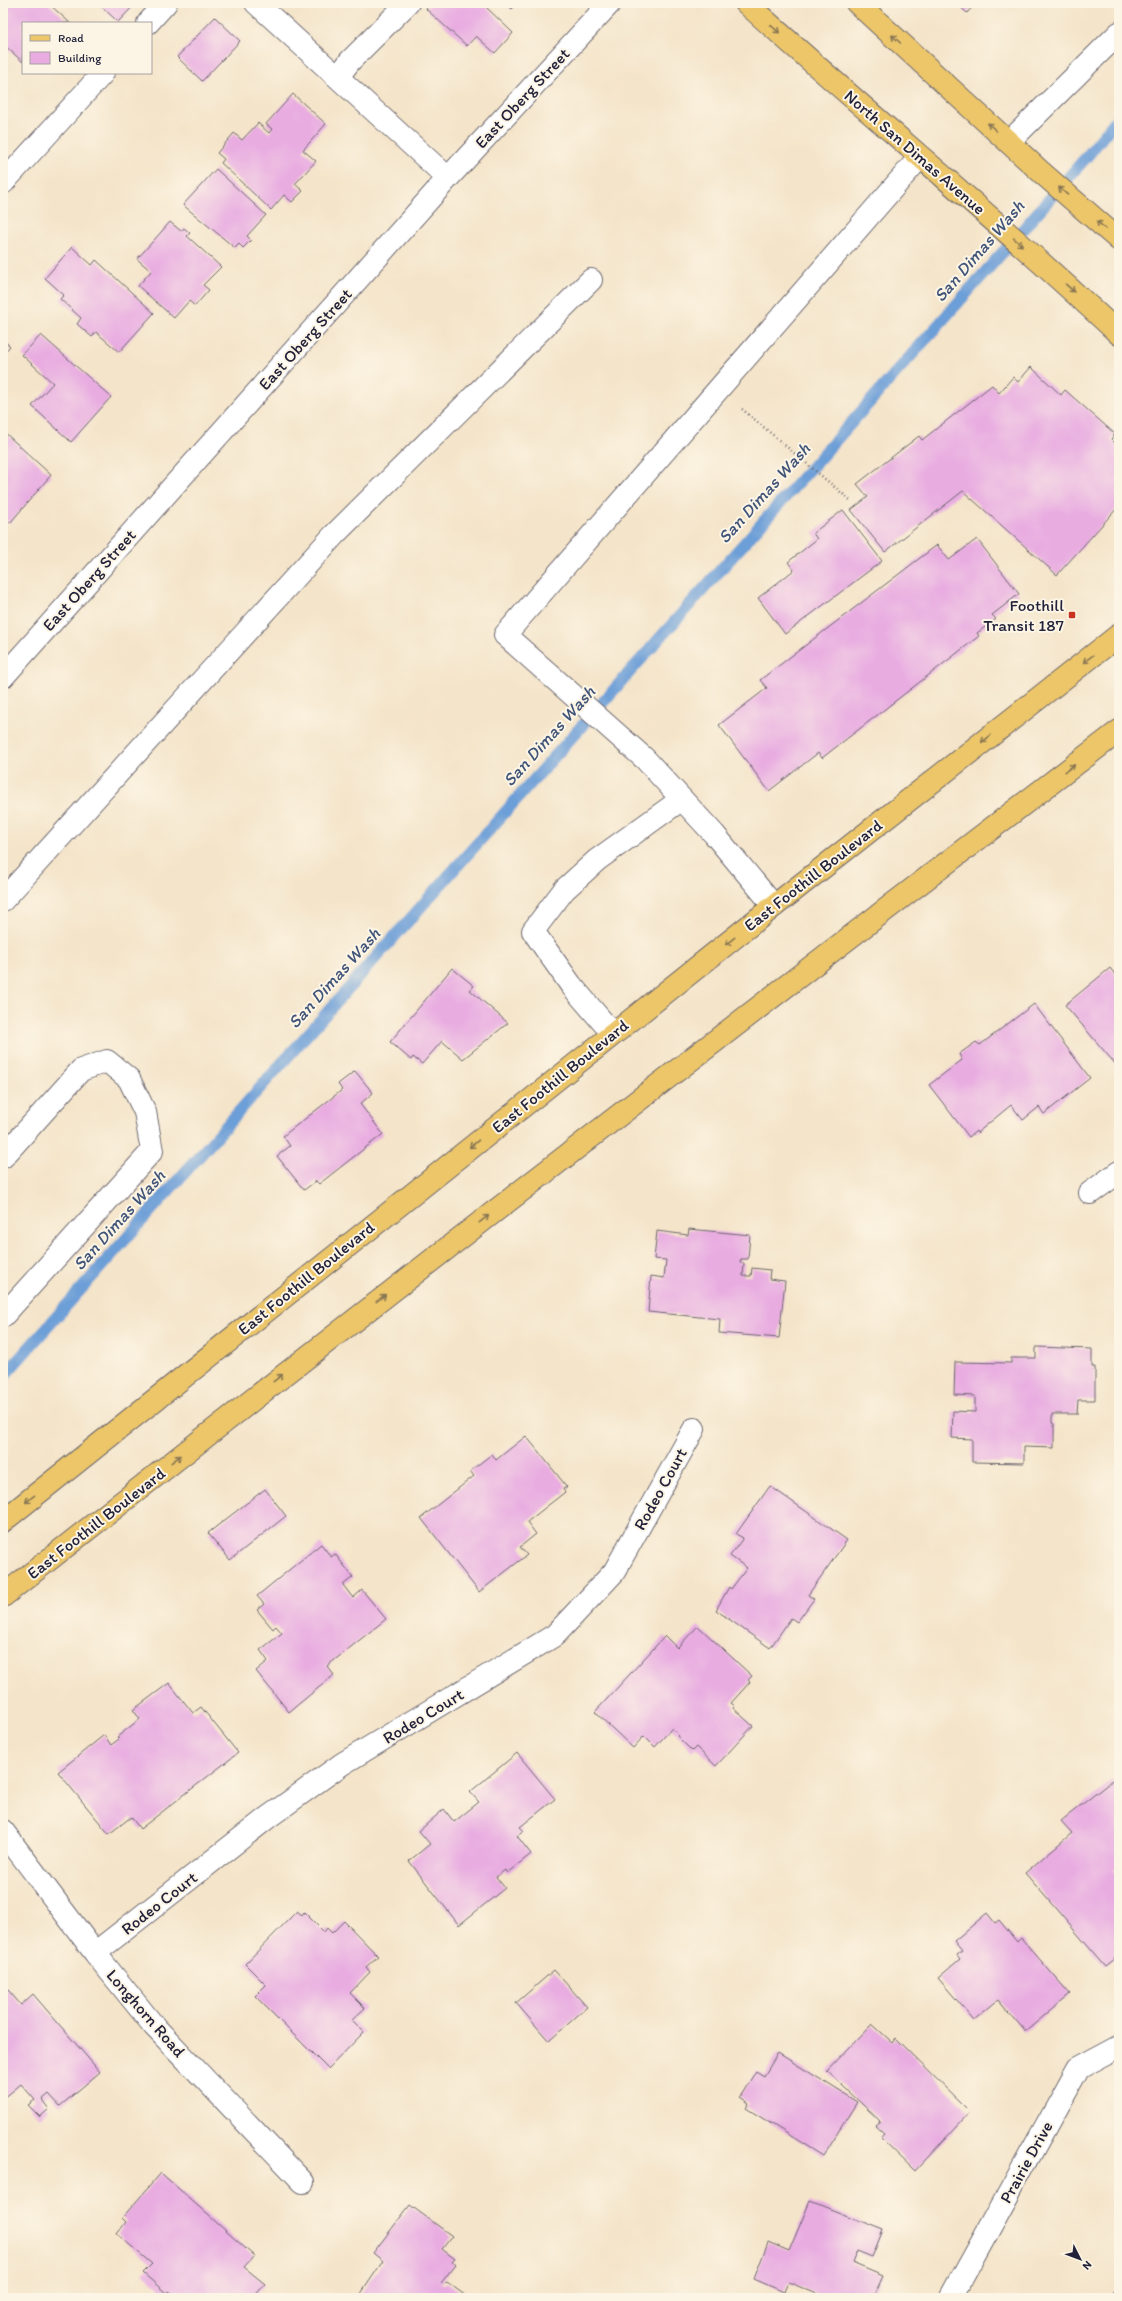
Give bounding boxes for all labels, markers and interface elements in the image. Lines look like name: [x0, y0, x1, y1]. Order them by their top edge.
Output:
legend: [22, 22, 152, 74]
one-way arrow: [770, 24, 780, 34]
text: Road: [58, 31, 84, 45]
one-way arrow: [891, 34, 901, 44]
street label: East Oberg Street: [470, 43, 574, 152]
text: Building: [58, 51, 102, 65]
street label: North San Dimas Avenue: [840, 85, 990, 219]
one-way arrow: [987, 122, 997, 132]
one-way arrow: [1057, 186, 1068, 195]
water label: San Dimas Wash: [929, 195, 1030, 306]
one-way arrow: [1096, 220, 1107, 229]
one-way arrow: [1012, 237, 1023, 246]
one-way arrow: [1064, 283, 1075, 292]
street label: East Oberg Street: [254, 284, 356, 394]
water label: San Dimas Wash: [713, 438, 815, 548]
street label: East Oberg Street: [38, 525, 140, 635]
place label: Foothill Transit 187: [983, 595, 1065, 635]
marker: Foothill Transit 187: [1067, 610, 1077, 620]
one-way arrow: [1083, 655, 1094, 664]
water label: San Dimas Wash: [498, 681, 600, 791]
one-way arrow: [980, 735, 991, 744]
one-way arrow: [1065, 764, 1076, 773]
street label: East Foothill Boulevard: [740, 815, 886, 935]
water label: San Dimas Wash: [283, 923, 385, 1033]
one-way arrow: [724, 937, 735, 945]
street label: East Foothill Boulevard: [488, 1014, 633, 1137]
one-way arrow: [469, 1139, 480, 1148]
water label: San Dimas Wash: [68, 1165, 170, 1275]
one-way arrow: [478, 1214, 489, 1223]
street label: East Foothill Boulevard: [234, 1216, 379, 1339]
one-way arrow: [375, 1294, 386, 1303]
one-way arrow: [273, 1374, 284, 1383]
street label: Rodeo Court: [629, 1444, 691, 1534]
one-way arrow: [171, 1455, 182, 1463]
street label: East Foothill Boulevard: [23, 1463, 169, 1583]
one-way arrow: [25, 1494, 36, 1503]
street label: Rodeo Court: [379, 1684, 468, 1748]
street label: Rodeo Court: [117, 1867, 201, 1939]
street label: Longhorn Road: [102, 1965, 190, 2062]
street label: Prairie Drive: [995, 2117, 1057, 2207]
north arrow: [1060, 2239, 1100, 2279]
text: N: [1080, 2258, 1094, 2272]

